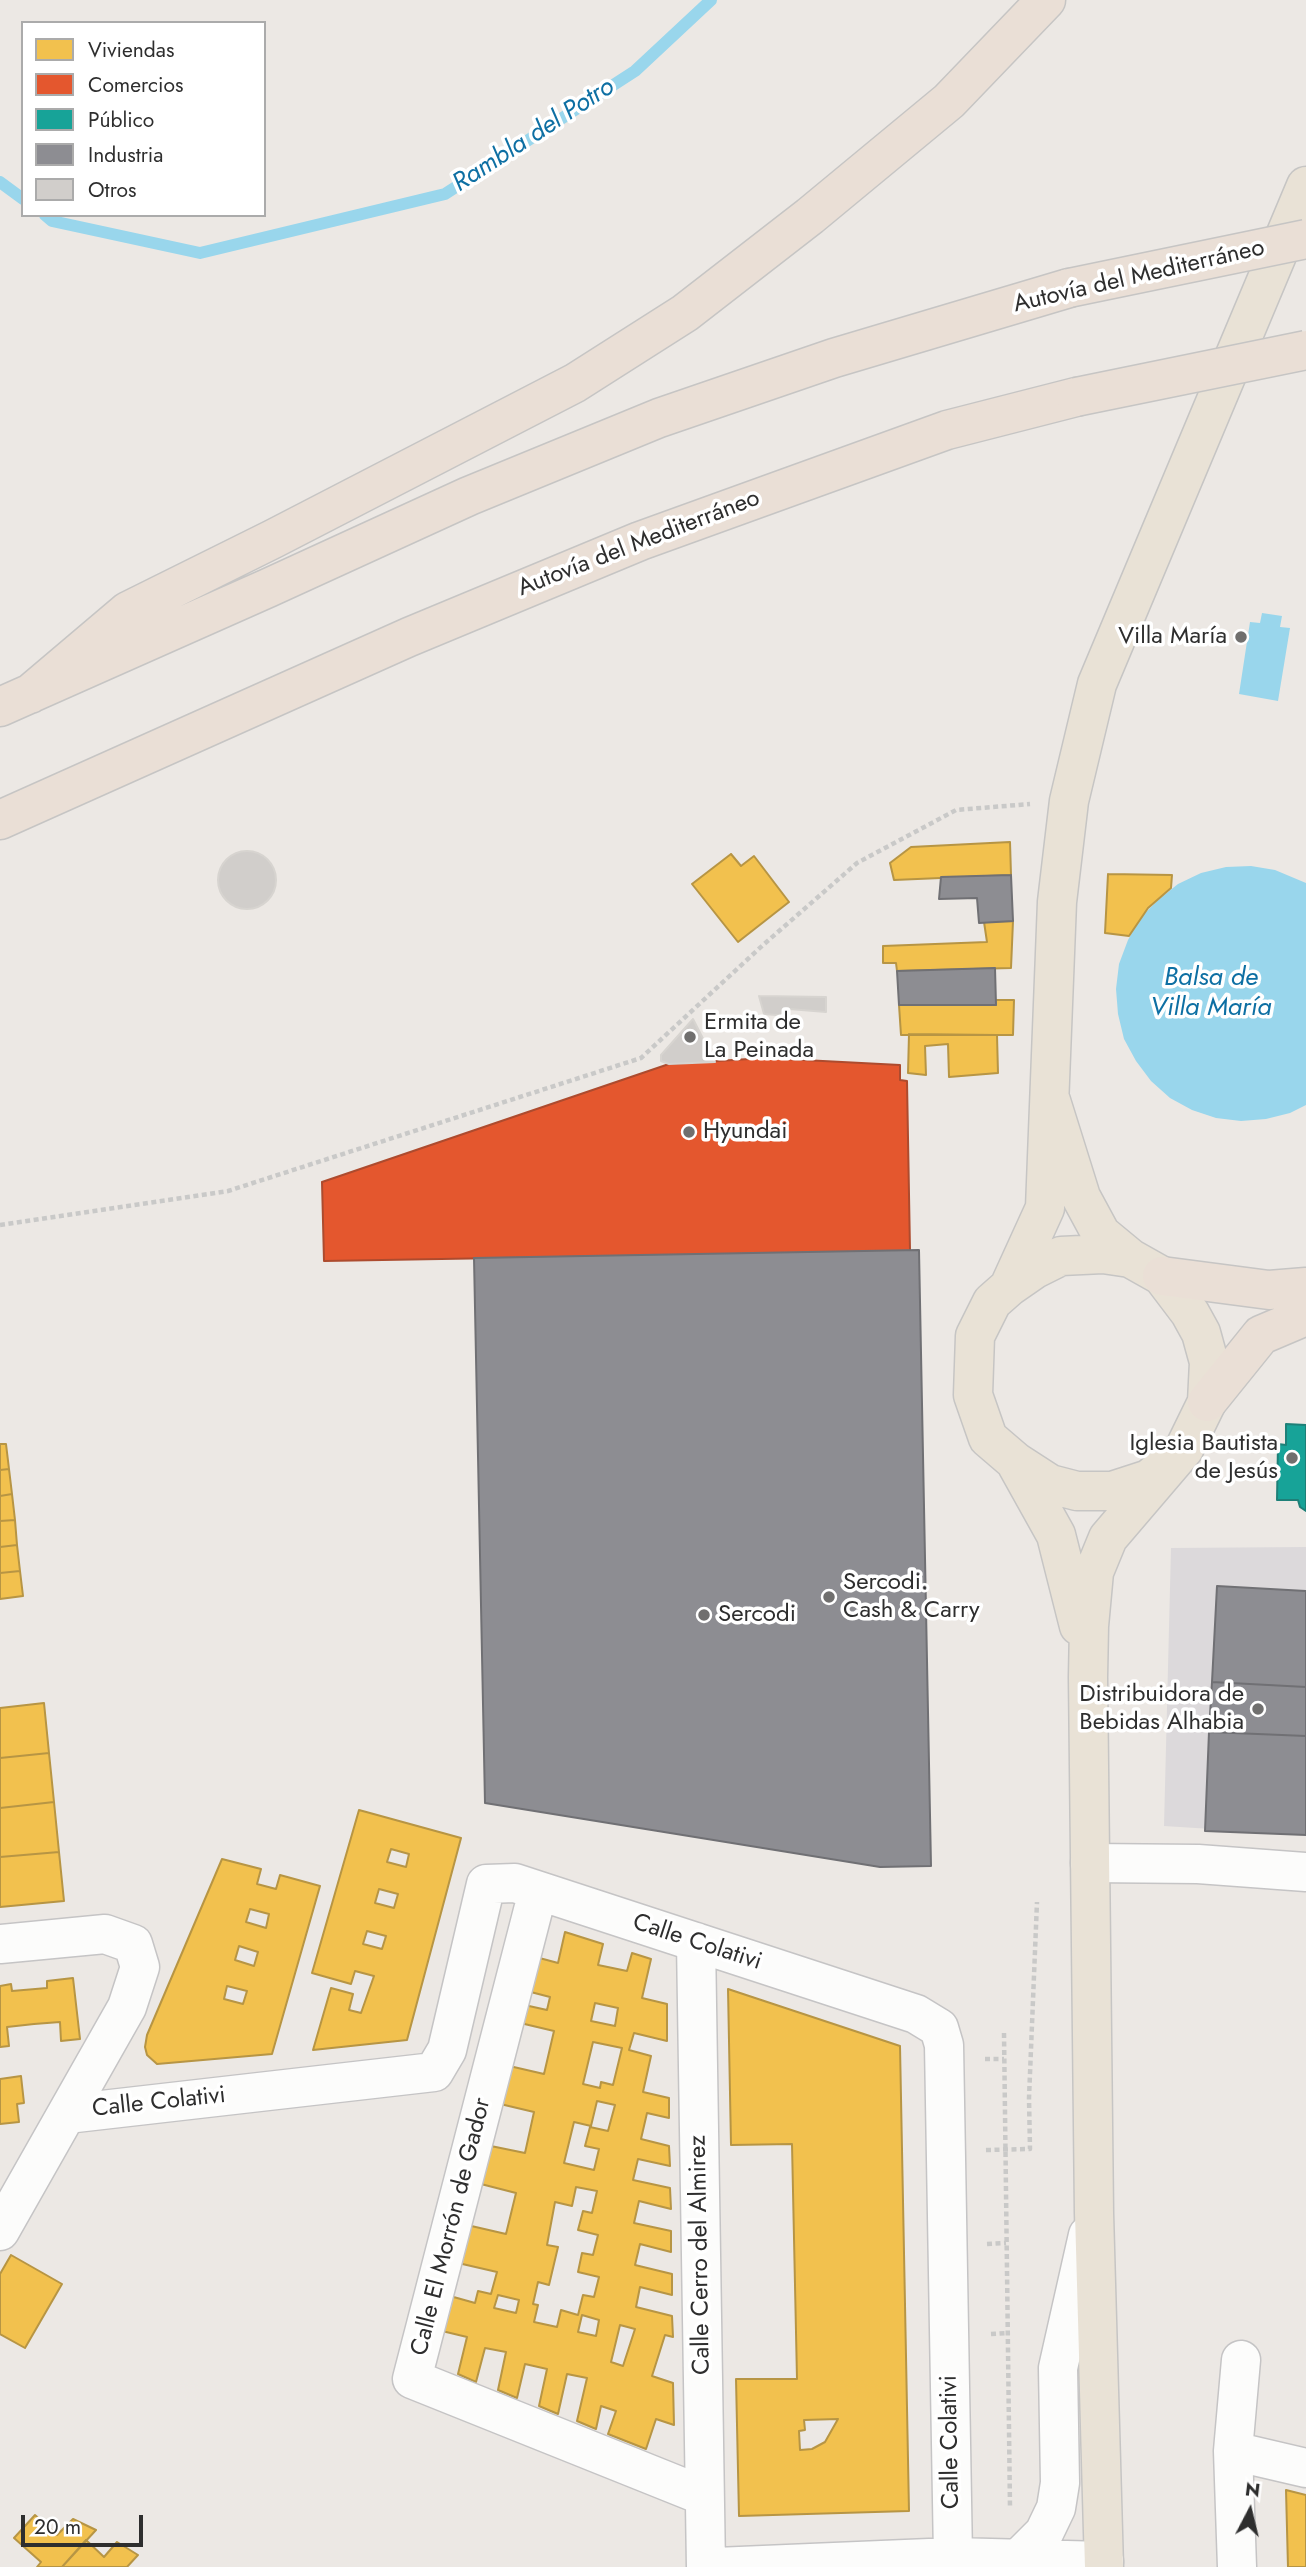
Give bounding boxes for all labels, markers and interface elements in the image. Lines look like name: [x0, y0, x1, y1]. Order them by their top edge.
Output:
legend: [21, 21, 266, 217]
text: Viviendas: [88, 35, 174, 65]
text: Comercios: [88, 70, 183, 100]
water label: Rambla del Potro: [447, 72, 621, 200]
text: Público: [88, 105, 154, 135]
text: Industria: [88, 140, 163, 170]
text: Otros: [88, 175, 136, 205]
street label: Autovía del Mediterráneo: [1011, 234, 1267, 320]
street label: Autovía del Mediterráneo: [514, 485, 764, 603]
place label: Villa María: [1118, 623, 1227, 651]
marker: Villa María: [1233, 629, 1249, 645]
water label: Balsa de Villa María: [1150, 963, 1272, 1024]
place label: Ermita de La Peinada: [704, 1009, 814, 1065]
marker: Ermita de La Peinada: [682, 1029, 698, 1045]
place label: Hyundai: [703, 1118, 787, 1146]
marker: Hyundai: [681, 1124, 697, 1140]
place label: Iglesia Bautista de Jesús: [1129, 1430, 1278, 1486]
marker: Iglesia Bautista de Jesús: [1284, 1450, 1300, 1466]
place label: Sercodi. Cash & Carry: [843, 1569, 980, 1625]
marker: Sercodi. Cash & Carry: [821, 1589, 837, 1605]
place label: Sercodi: [718, 1601, 796, 1629]
marker: Sercodi: [696, 1607, 712, 1623]
place label: Distribuidora de Bebidas Alhabia: [1079, 1681, 1244, 1737]
marker: Distribuidora de Bebidas Alhabia: [1250, 1701, 1266, 1717]
street label: Calle Colativi: [629, 1909, 765, 1977]
street label: Calle Colativi: [91, 2082, 227, 2124]
street label: Calle El Morrón de Gador: [406, 2095, 498, 2359]
street label: Calle Cerro del Almirez: [685, 2135, 717, 2375]
street label: Calle Colativi: [935, 2375, 967, 2509]
text: N: [1243, 2475, 1262, 2504]
north arrow: [1215, 2476, 1285, 2546]
scale bar: [24, 2500, 147, 2544]
text: 20 m: [34, 2512, 81, 2542]

